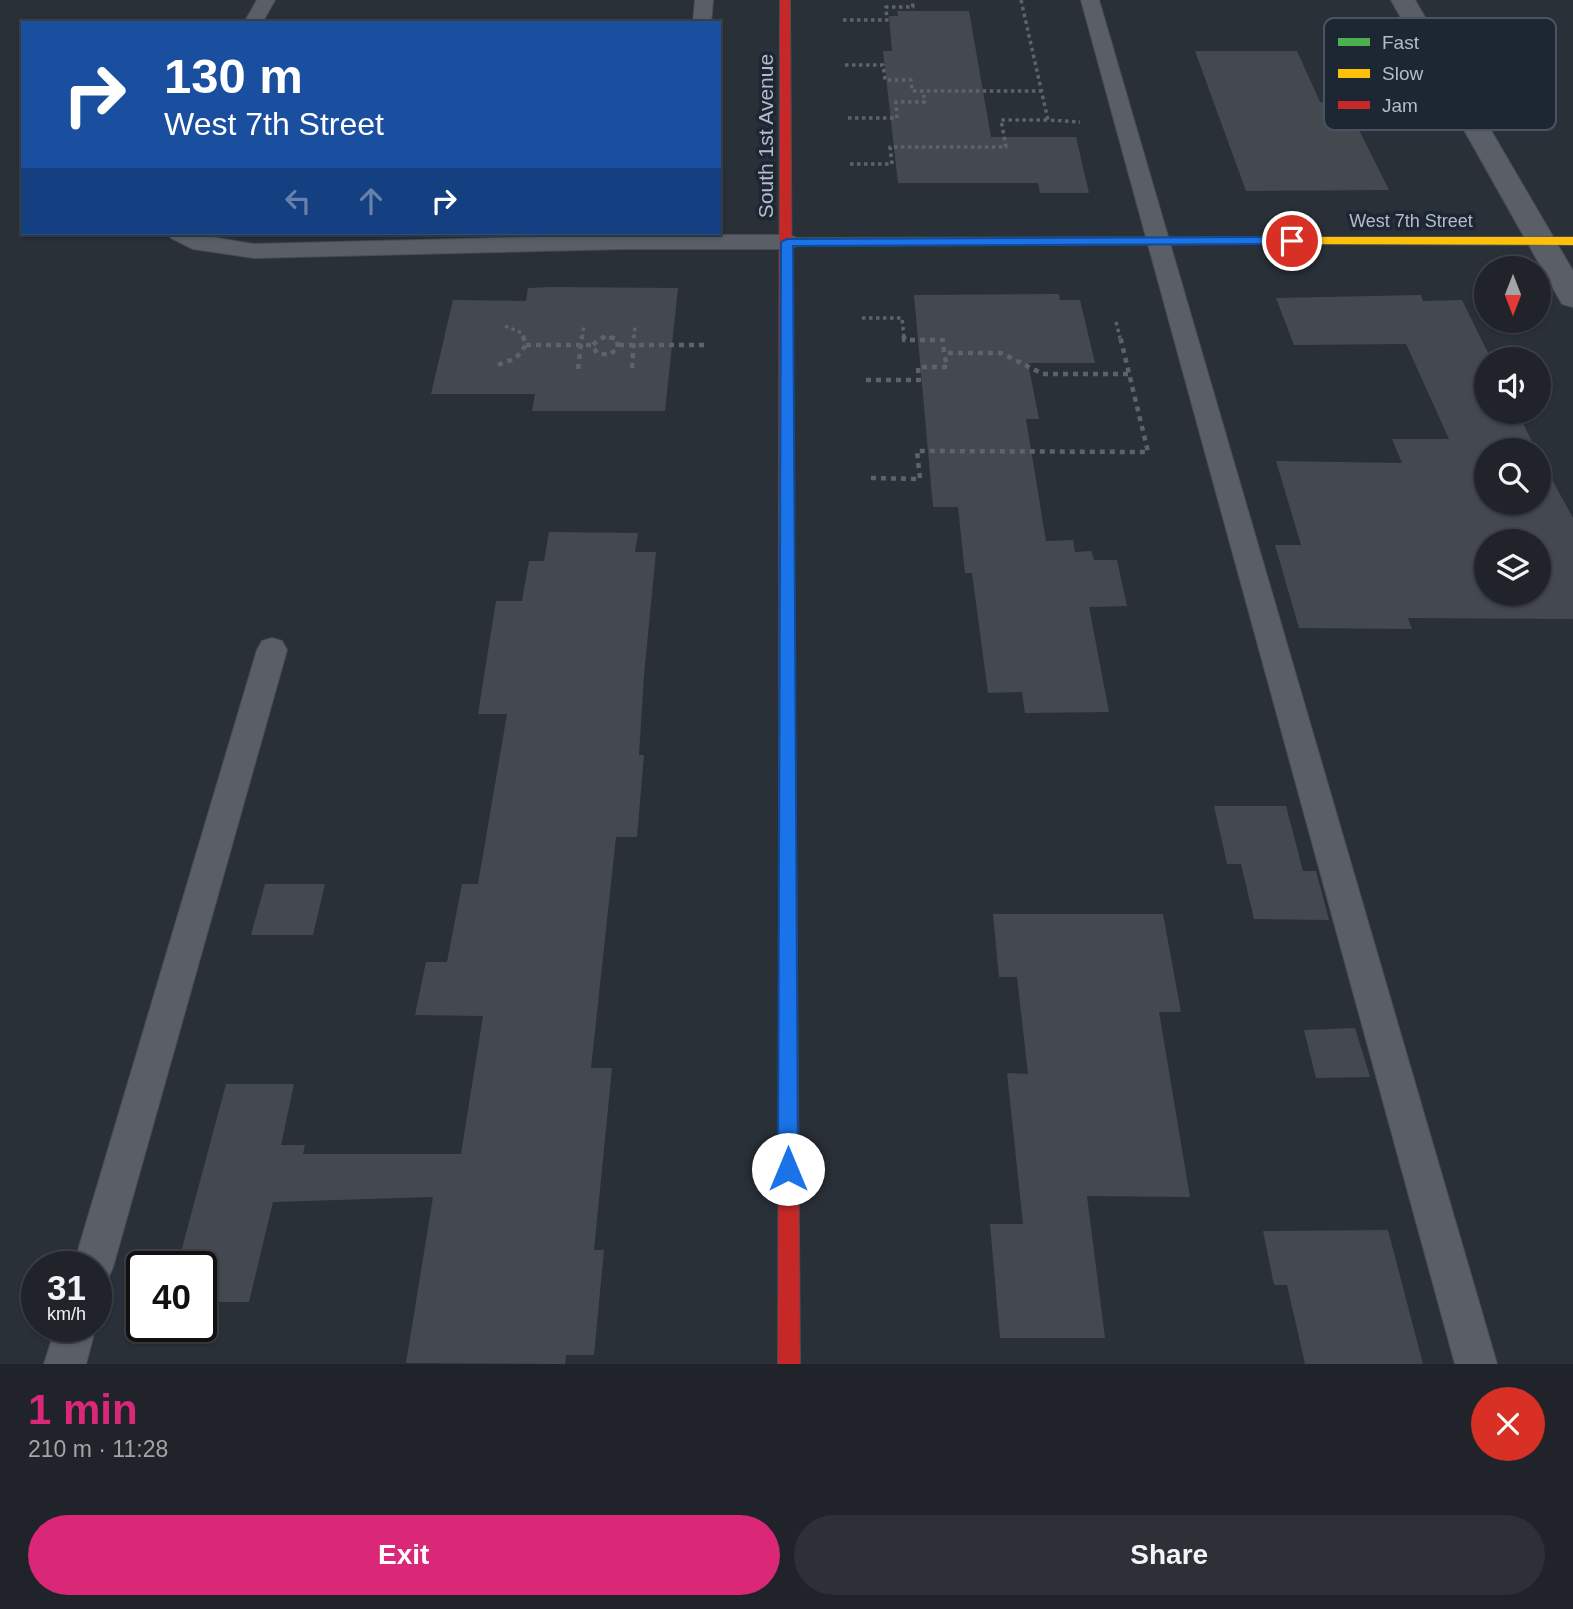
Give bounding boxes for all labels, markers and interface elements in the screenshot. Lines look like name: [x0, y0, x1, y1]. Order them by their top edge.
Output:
legend: [1324, 18, 1556, 130]
text: Fast: [1382, 32, 1420, 53]
icon: right: [49, 49, 140, 140]
text: 130 m: [164, 49, 303, 103]
street label: South 1st Avenue: [754, 54, 777, 218]
text: Slow: [1382, 63, 1423, 84]
text: Jam: [1382, 95, 1418, 116]
text: West 7th Street: [164, 106, 384, 142]
icon: left: [279, 182, 317, 220]
icon: ahead: [352, 182, 390, 220]
icon: right: [425, 182, 463, 220]
pin: [1262, 211, 1322, 271]
street label: West 7th Street: [1349, 211, 1473, 231]
icon: arrive: [1273, 222, 1311, 260]
north arrow: [1474, 256, 1550, 332]
map controls: [1474, 256, 1551, 606]
button: sound: [1474, 347, 1551, 424]
button: search: [1474, 438, 1551, 515]
button: layers: [1474, 529, 1551, 606]
position arrow: [751, 1132, 825, 1206]
speed limit sign: 40: [126, 1251, 217, 1342]
text: 31: [47, 1268, 86, 1307]
text: km/h: [47, 1304, 86, 1324]
text: 1 min: [28, 1386, 138, 1433]
button: close: [1471, 1387, 1545, 1461]
text: 210 m · 11:28: [28, 1436, 168, 1462]
button: Exit: [28, 1515, 780, 1595]
button: Share: [794, 1515, 1545, 1595]

